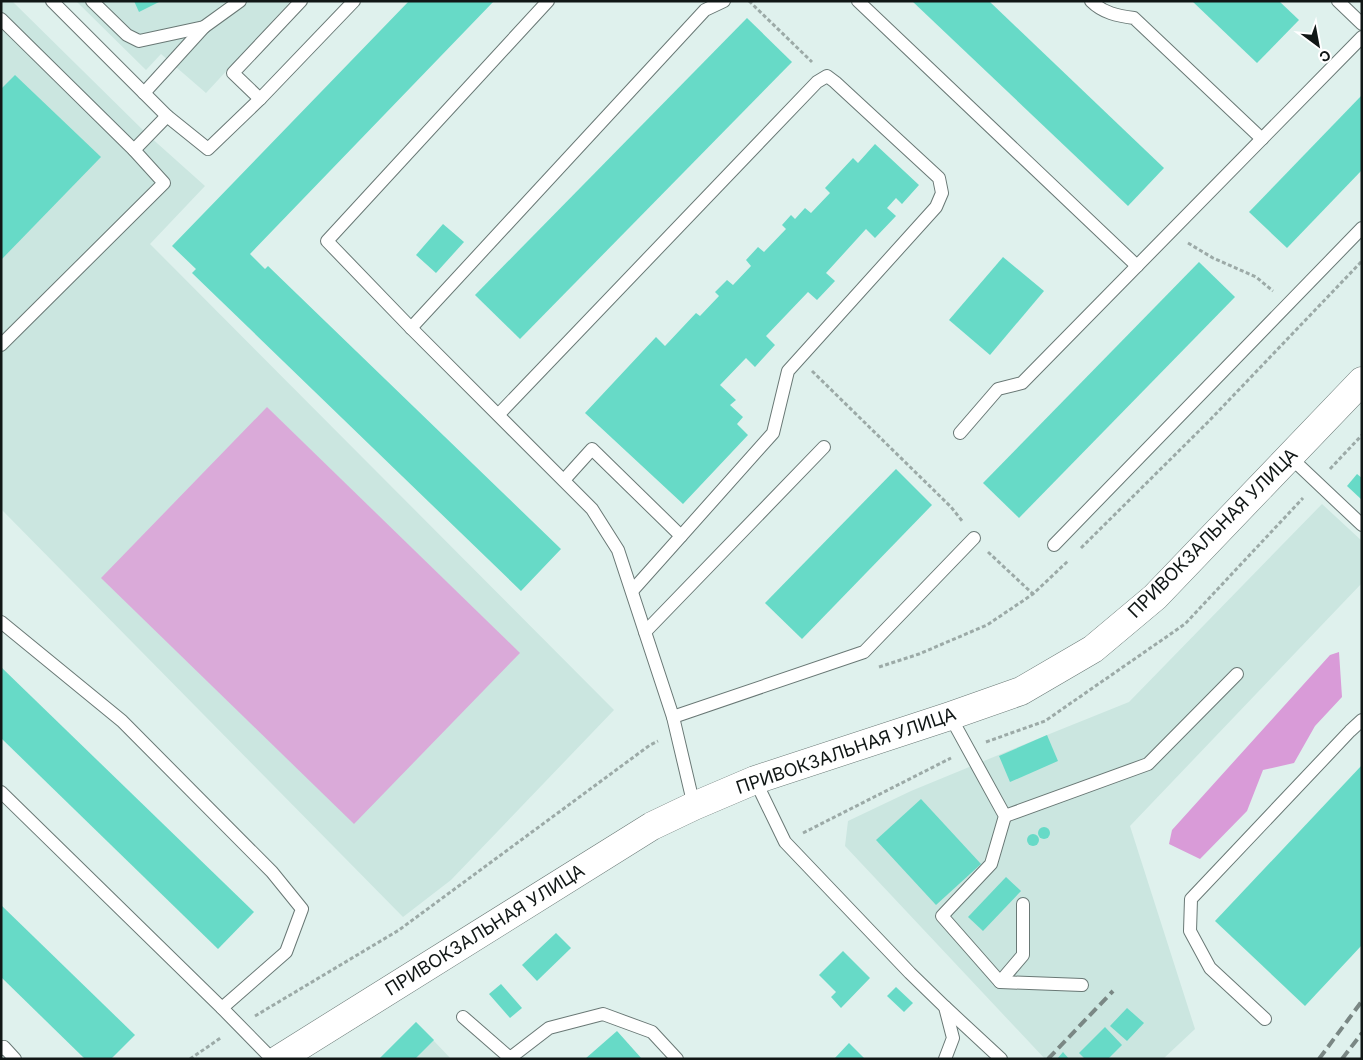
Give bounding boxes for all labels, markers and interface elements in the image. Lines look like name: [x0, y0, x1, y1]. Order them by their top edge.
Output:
north arrow: [1293, 20, 1343, 70]
text: С: [1316, 46, 1334, 66]
street label: ПРИВОКЗАЛЬНАЯ УЛИЦА: [1124, 444, 1302, 622]
street label: ПРИВОКЗАЛЬНАЯ УЛИЦА: [733, 703, 958, 798]
street label: ПРИВОКЗАЛЬНАЯ УЛИЦА: [381, 859, 588, 1000]

